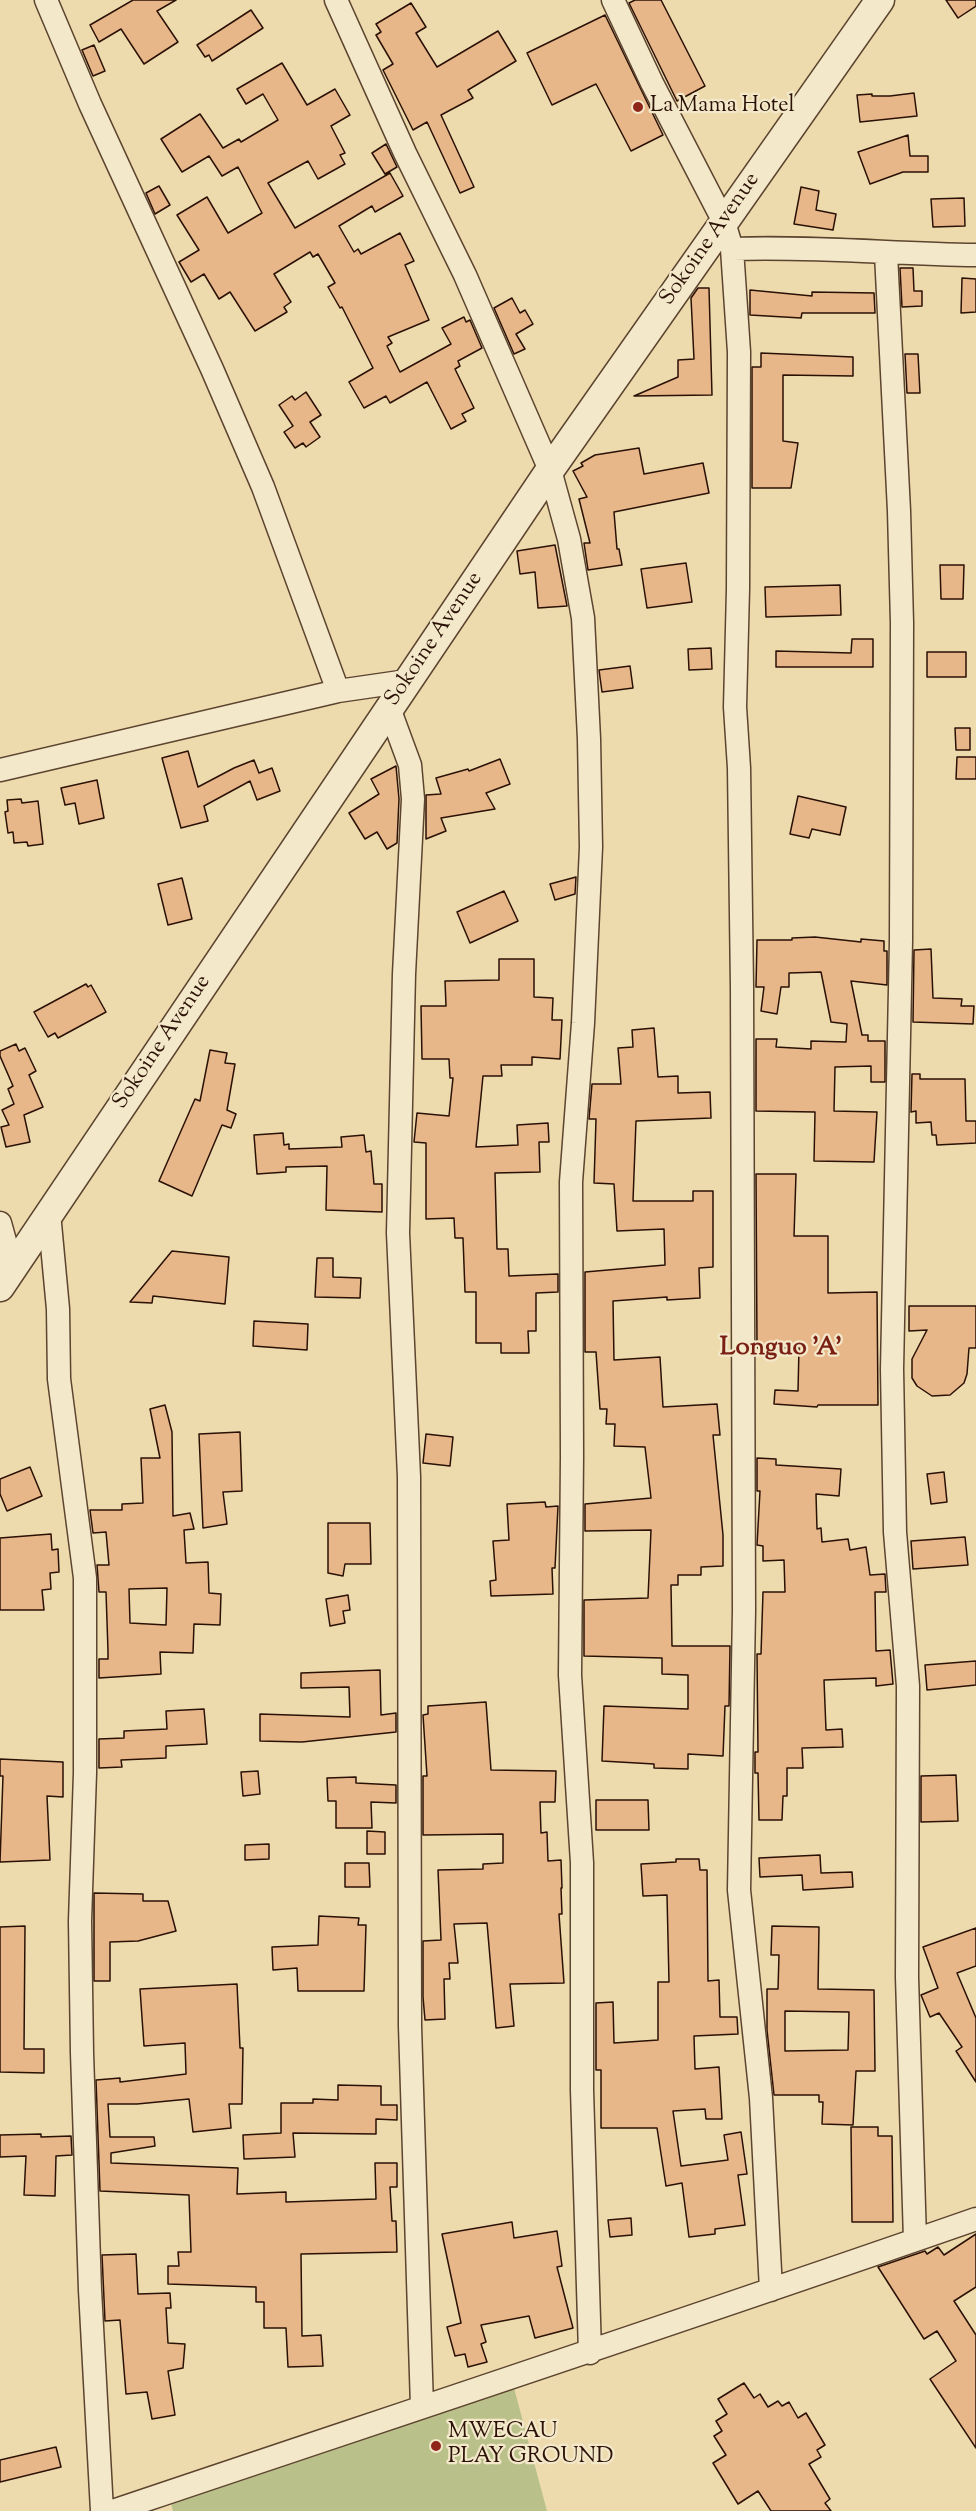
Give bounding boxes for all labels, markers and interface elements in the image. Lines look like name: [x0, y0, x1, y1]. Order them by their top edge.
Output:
place label: La Mama Hotel: [650, 94, 795, 120]
marker: La Mama Hotel: [631, 100, 645, 114]
street label: Sokoine Avenue: [655, 168, 767, 312]
street label: Sokoine Avenue: [380, 568, 490, 712]
street label: Sokoine Avenue: [108, 971, 218, 1115]
district label: Longuo 'A': [720, 1334, 842, 1366]
place label: MWECAU PLAY GROUND: [448, 2420, 614, 2472]
marker: MWECAU PLAY GROUND: [429, 2439, 443, 2453]

